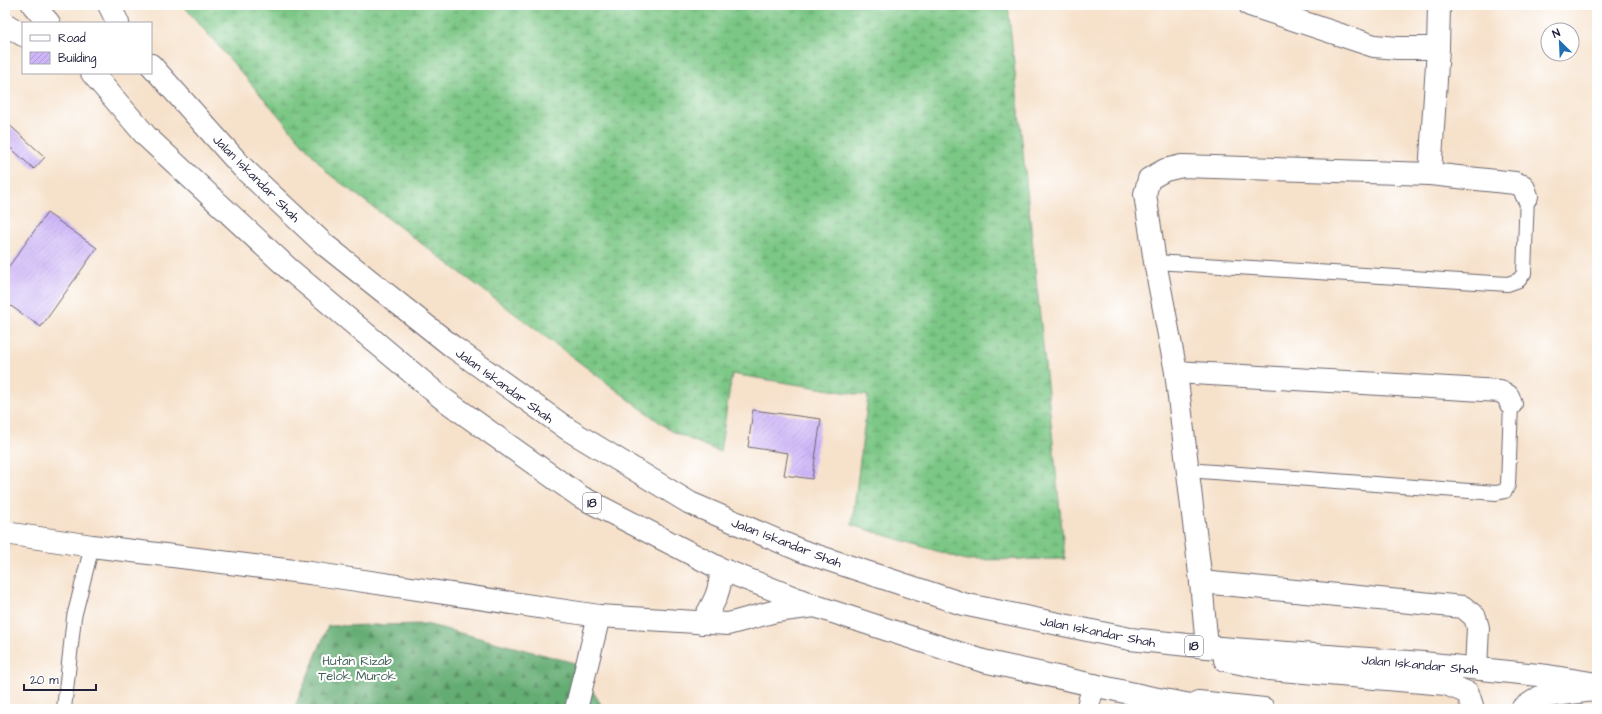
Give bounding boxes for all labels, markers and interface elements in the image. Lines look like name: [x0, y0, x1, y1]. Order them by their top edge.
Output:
legend: [22, 22, 152, 74]
north arrow: [1540, 22, 1580, 62]
text: N: [1550, 25, 1562, 42]
text: Road: [58, 30, 86, 47]
text: Building: [58, 50, 96, 68]
street label: Jalan Iskandar Shah: [209, 131, 304, 227]
street label: Jalan Iskandar Shah: [452, 344, 557, 428]
road number: 18: [583, 493, 601, 513]
street label: Jalan Iskandar Shah: [729, 514, 845, 572]
street label: Jalan Iskandar Shah: [1039, 612, 1157, 652]
road number: 18: [1185, 636, 1203, 656]
street label: Jalan Iskandar Shah: [1361, 651, 1480, 679]
park label: Hutan Rizab Telok Murok: [318, 652, 396, 685]
scale bar: [24, 666, 96, 692]
text: 20 m: [30, 672, 59, 689]

